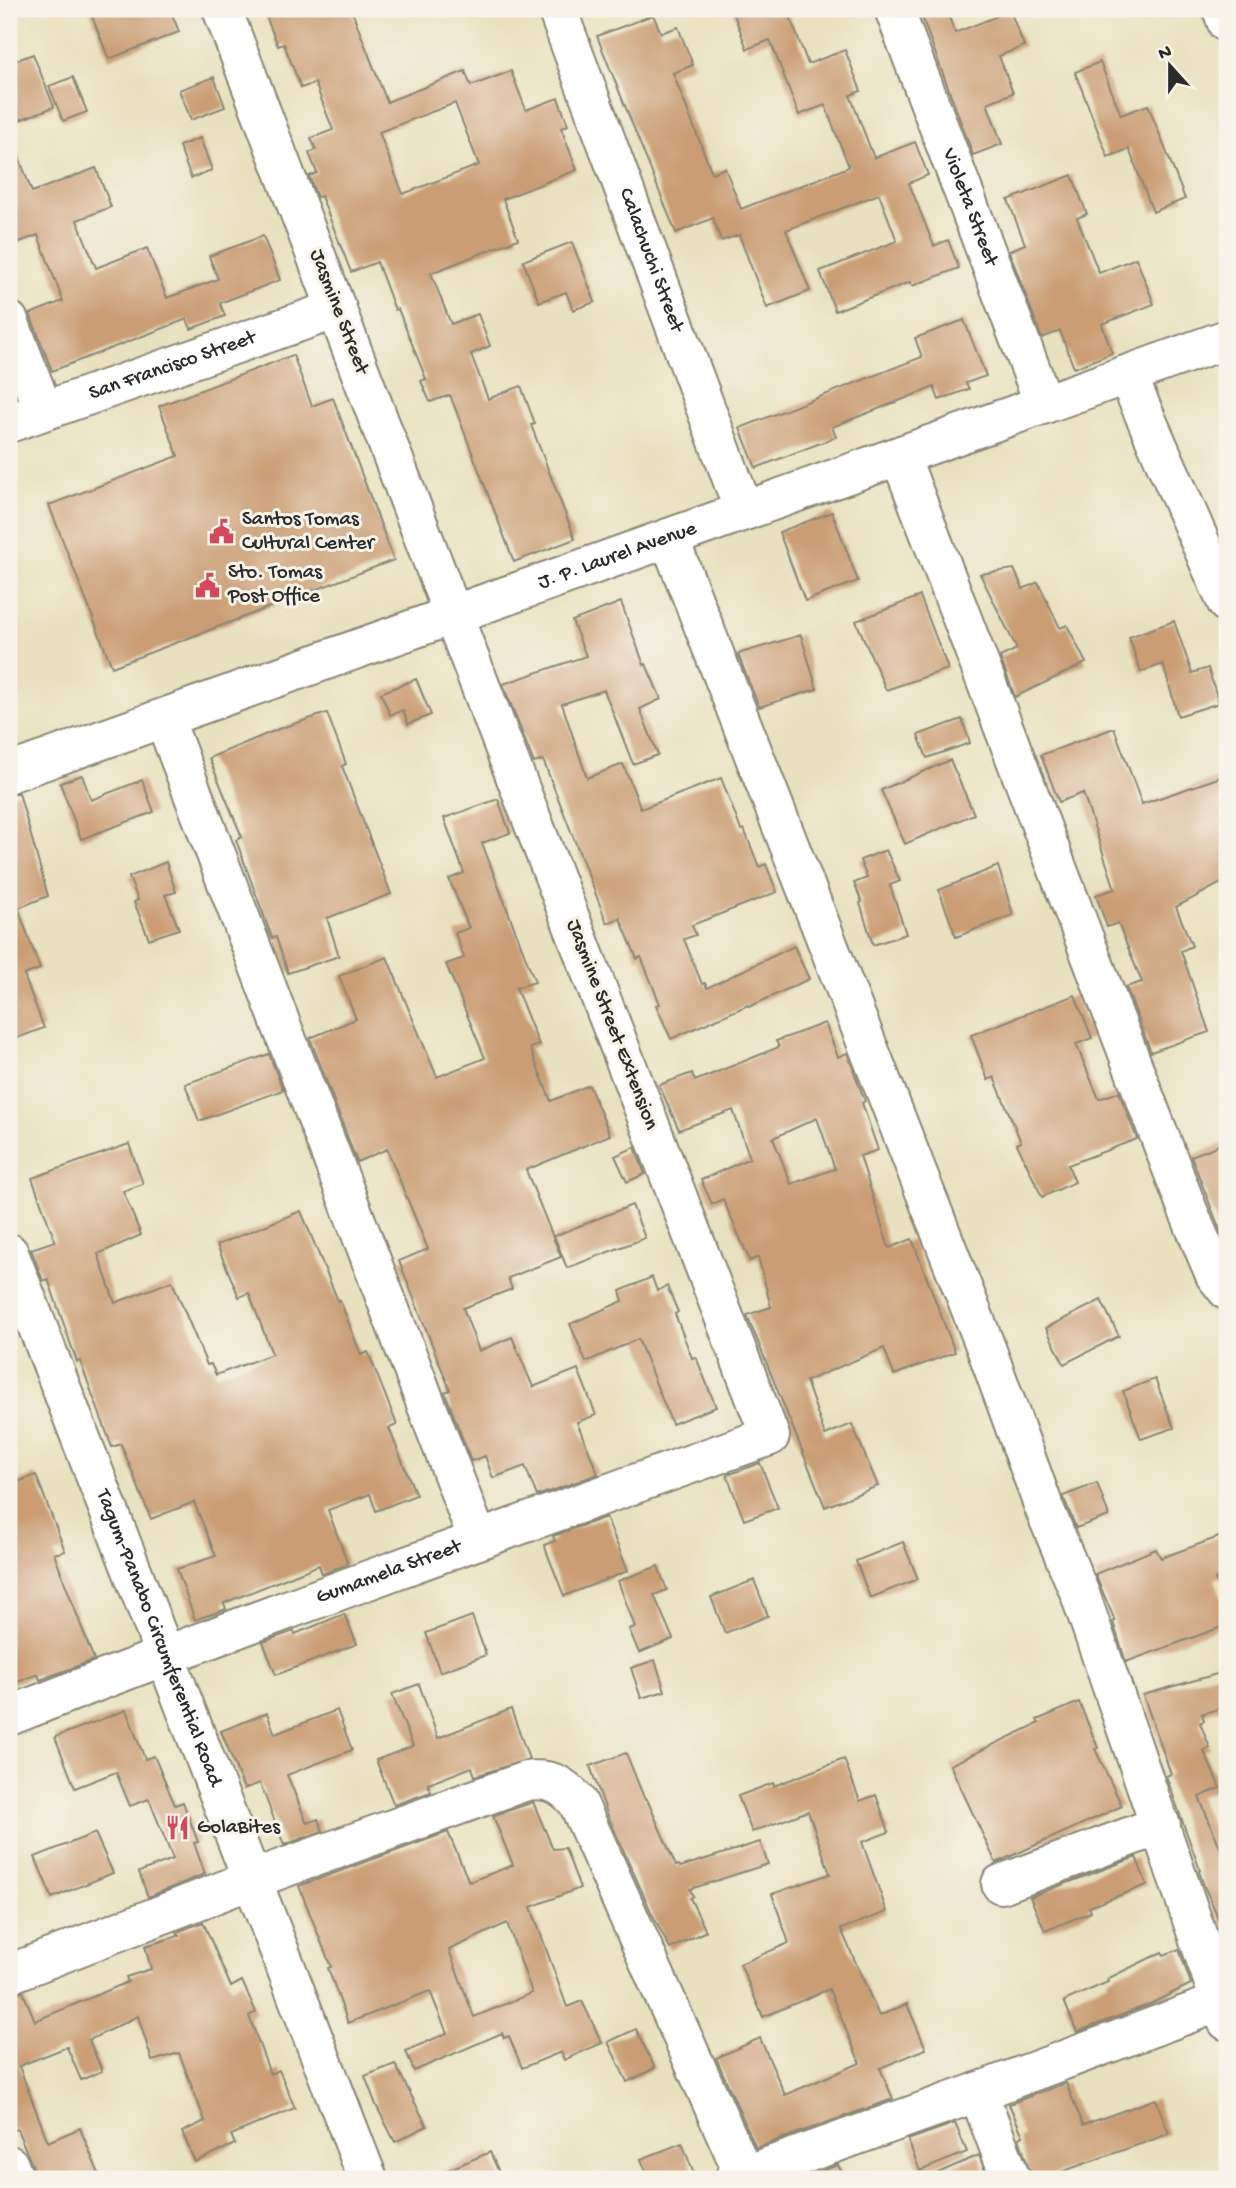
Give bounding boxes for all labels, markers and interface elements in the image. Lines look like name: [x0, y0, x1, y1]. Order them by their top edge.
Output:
north arrow: [1134, 32, 1204, 102]
text: N: [1155, 40, 1175, 66]
street label: Violeta Street: [935, 144, 1004, 272]
street label: Calachuchi Street: [612, 185, 690, 338]
street label: Jasmine Street: [303, 246, 374, 380]
street label: San Francisco Street: [86, 325, 261, 407]
place label: Santos Tomas Cultural Center: [242, 508, 376, 557]
street label: J. P. Laurel Avenue: [535, 516, 701, 596]
public building icon: Santos Tomas Cultural Center: [208, 518, 236, 546]
place label: Sto. Tomas Post Office: [227, 561, 323, 610]
public building icon: Sto. Tomas Post Office: [194, 571, 222, 599]
street label: Jasmine Street Extension: [559, 916, 663, 1134]
street label: Tagum-Panabo Circumferential Road: [89, 1485, 228, 1792]
street label: Gumamela Street: [313, 1534, 467, 1611]
restaurant icon: GolaBites: [163, 1814, 191, 1842]
place label: GolaBites: [197, 1816, 281, 1841]

